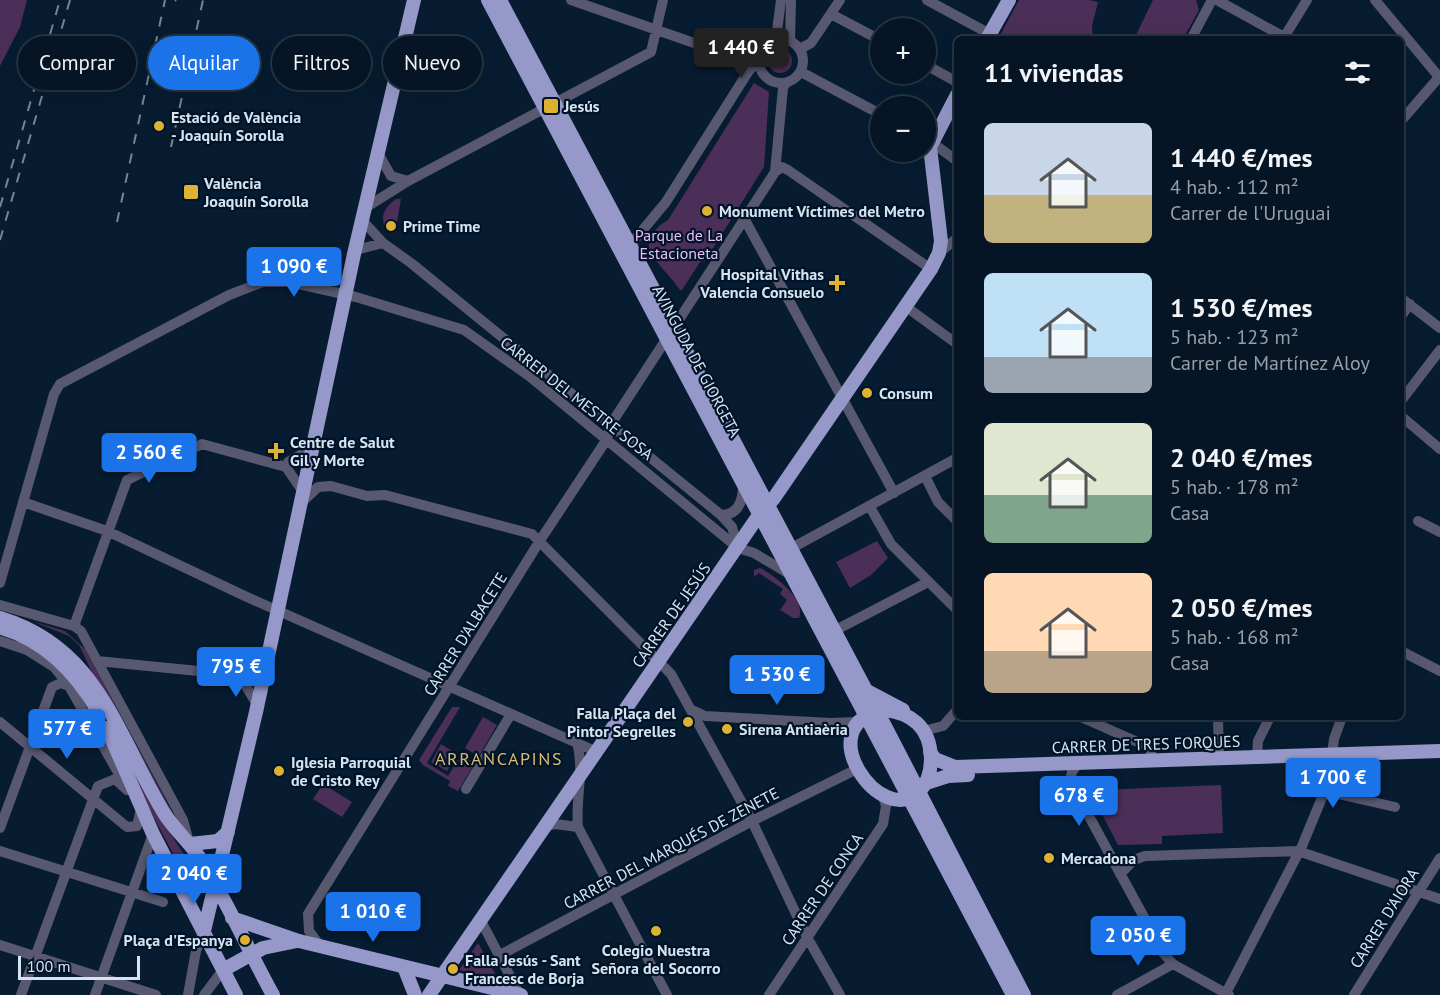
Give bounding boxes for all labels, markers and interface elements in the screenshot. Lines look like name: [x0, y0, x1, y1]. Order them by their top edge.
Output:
map controls: [870, 18, 936, 162]
button: +: [870, 18, 936, 84]
pin: 1 440 €: [686, 28, 796, 79]
text: 1 440 €: [708, 34, 774, 60]
chip: Comprar: [18, 36, 136, 90]
chip: Alquilar: [148, 36, 260, 90]
chip: Filtros: [272, 36, 371, 90]
chip: Nuevo: [383, 36, 482, 90]
text: 11 viviendas: [984, 56, 1124, 89]
icon: filters: [1341, 56, 1374, 89]
place label: Jesús: [563, 96, 600, 116]
button: −: [870, 96, 936, 162]
marker: Jesús: [542, 97, 560, 115]
place label: Estació de València - Joaquín Sorolla: [171, 107, 301, 145]
marker: Estació de València - Joaquín Sorolla: [152, 119, 166, 133]
text: 1 440 €/mes: [1170, 141, 1313, 174]
icon: home: [1032, 147, 1104, 219]
place label: València Joaquín Sorolla: [203, 173, 309, 211]
text: 4 hab. · 112 m²: [1170, 174, 1299, 200]
marker: València Joaquín Sorolla: [182, 183, 200, 201]
text: Carrer de l'Uruguai: [1170, 200, 1331, 226]
place label: Monument Víctimes del Metro: [719, 201, 925, 221]
marker: Monument Víctimes del Metro: [700, 204, 714, 218]
place label: Prime Time: [403, 216, 481, 236]
marker: Prime Time: [384, 219, 398, 233]
park label: Parque de La Estacioneta: [635, 225, 723, 263]
pin: 1 090 €: [239, 247, 349, 298]
text: 1 090 €: [261, 253, 327, 279]
place label: Hospital Vithas Valencia Consuelo: [699, 264, 824, 302]
marker: Hospital Vithas Valencia Consuelo: [828, 274, 846, 292]
street label: AVINGUDA DE GIORGETA: [648, 281, 746, 441]
text: 1 530 €/mes: [1170, 291, 1313, 324]
icon: home: [1032, 297, 1104, 369]
text: 5 hab. · 123 m²: [1170, 324, 1299, 350]
street label: CARRER DEL MESTRE SOSA: [497, 332, 658, 464]
text: Carrer de Martínez Aloy: [1170, 350, 1370, 376]
place label: Consum: [879, 383, 933, 403]
marker: Consum: [860, 386, 874, 400]
place label: Centre de Salut Gil y Morte: [290, 432, 395, 470]
pin: 2 560 €: [94, 433, 204, 484]
text: 2 560 €: [116, 439, 182, 465]
text: 2 040 €/mes: [1170, 441, 1313, 474]
marker: Centre de Salut Gil y Morte: [267, 442, 285, 460]
icon: home: [1032, 447, 1104, 519]
text: 5 hab. · 178 m²: [1170, 474, 1299, 500]
text: Casa: [1170, 500, 1209, 526]
street label: CARRER DE JESÚS: [627, 559, 715, 671]
street label: CARRER D'ALBACETE: [419, 569, 511, 699]
text: 2 050 €/mes: [1170, 591, 1313, 624]
icon: home: [1032, 597, 1104, 669]
text: 5 hab. · 168 m²: [1170, 624, 1299, 650]
pin: 795 €: [194, 647, 278, 698]
text: Casa: [1170, 650, 1209, 676]
text: 795 €: [211, 653, 261, 679]
pin: 1 530 €: [722, 655, 832, 706]
text: 1 530 €: [744, 661, 810, 687]
place label: Falla Plaça del Pintor Segrelles: [567, 703, 676, 741]
pin: 577 €: [25, 709, 109, 760]
text: 577 €: [42, 715, 92, 741]
marker: Falla Plaça del Pintor Segrelles: [681, 715, 695, 729]
place label: Sirena Antiaèria: [739, 719, 848, 739]
marker: Sirena Antiaèria: [720, 722, 734, 736]
street label: CARRER DE TRES FORQUES: [1051, 731, 1241, 757]
district label: ARRANCAPINS: [435, 747, 563, 770]
place label: Iglesia Parroquial de Cristo Rey: [291, 752, 411, 790]
pin: 1 700 €: [1278, 758, 1388, 809]
marker: Iglesia Parroquial de Cristo Rey: [272, 764, 286, 778]
text: 1 700 €: [1300, 764, 1366, 790]
pin: 678 €: [1037, 776, 1121, 827]
text: 678 €: [1054, 782, 1104, 808]
street label: CARRER DEL MARQUÉS DE ZENETE: [560, 783, 782, 913]
street label: CARRER DE CONCA: [777, 828, 867, 949]
place label: Mercadona: [1061, 848, 1136, 868]
marker: Mercadona: [1042, 851, 1056, 865]
pin: 2 040 €: [139, 854, 249, 905]
text: 2 040 €: [161, 860, 227, 886]
street label: CARRER D'AIORA: [1345, 864, 1423, 972]
pin: 1 010 €: [318, 892, 428, 943]
text: 1 010 €: [340, 898, 406, 924]
pin: 2 050 €: [1083, 916, 1193, 967]
text: 2 050 €: [1105, 922, 1171, 948]
marker: Colegio Nuestra Señora del Socorro: [649, 924, 663, 938]
place label: Plaça d'Espanya: [124, 930, 233, 950]
marker: Plaça d'Espanya: [238, 933, 252, 947]
place label: Colegio Nuestra Señora del Socorro: [591, 940, 721, 978]
place label: Falla Jesús - Sant Francesc de Borja: [465, 950, 584, 988]
scale bar: [18, 953, 140, 980]
text: 100 m: [27, 956, 70, 976]
marker: Falla Jesús - Sant Francesc de Borja: [446, 962, 460, 976]

